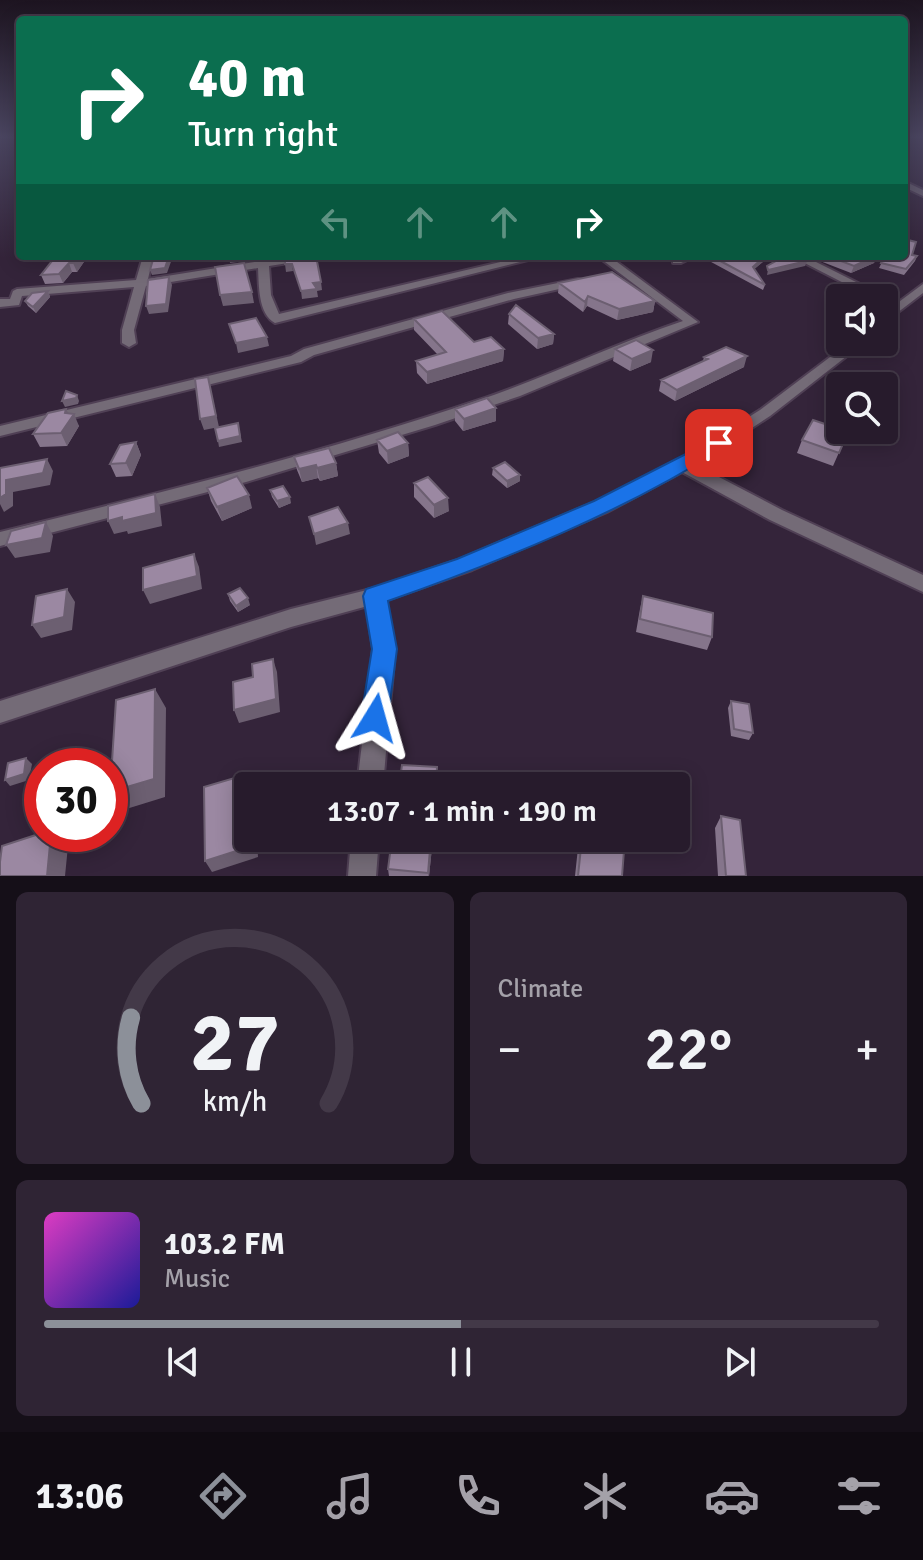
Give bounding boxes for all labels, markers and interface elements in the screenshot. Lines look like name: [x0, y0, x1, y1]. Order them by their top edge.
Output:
text: 40 m: [188, 43, 306, 112]
icon: right: [56, 48, 160, 152]
text: Turn right: [188, 112, 338, 157]
icon: left: [314, 200, 358, 244]
icon: ahead: [398, 200, 442, 244]
icon: ahead: [482, 200, 526, 244]
icon: right: [566, 200, 610, 244]
map controls: [826, 284, 898, 444]
button: sound: [826, 284, 898, 356]
button: search: [826, 372, 898, 444]
pin: [685, 409, 753, 477]
icon: arrive: [697, 421, 741, 465]
position arrow: [333, 676, 417, 760]
speed limit sign: 30: [24, 748, 128, 852]
text: 13:07 · 1 min · 190 m: [327, 793, 597, 830]
text: Climate: [498, 973, 583, 1005]
text: 27: [190, 992, 280, 1094]
text: 22°: [644, 1013, 732, 1087]
text: −: [498, 1023, 521, 1077]
text: +: [855, 1023, 879, 1077]
text: km/h: [202, 1084, 267, 1119]
text: 103.2 FM: [164, 1226, 285, 1263]
text: Music: [164, 1263, 230, 1295]
icon: previous: [161, 1340, 205, 1384]
icon: pause: [439, 1340, 483, 1384]
icon: next: [718, 1340, 762, 1384]
icon: directions: [195, 1468, 251, 1524]
icon: music: [322, 1468, 378, 1524]
icon: phone: [450, 1468, 506, 1524]
icon: climate: [577, 1468, 633, 1524]
icon: car: [704, 1468, 760, 1524]
icon: filters: [831, 1468, 887, 1524]
text: 13:06: [36, 1474, 124, 1519]

